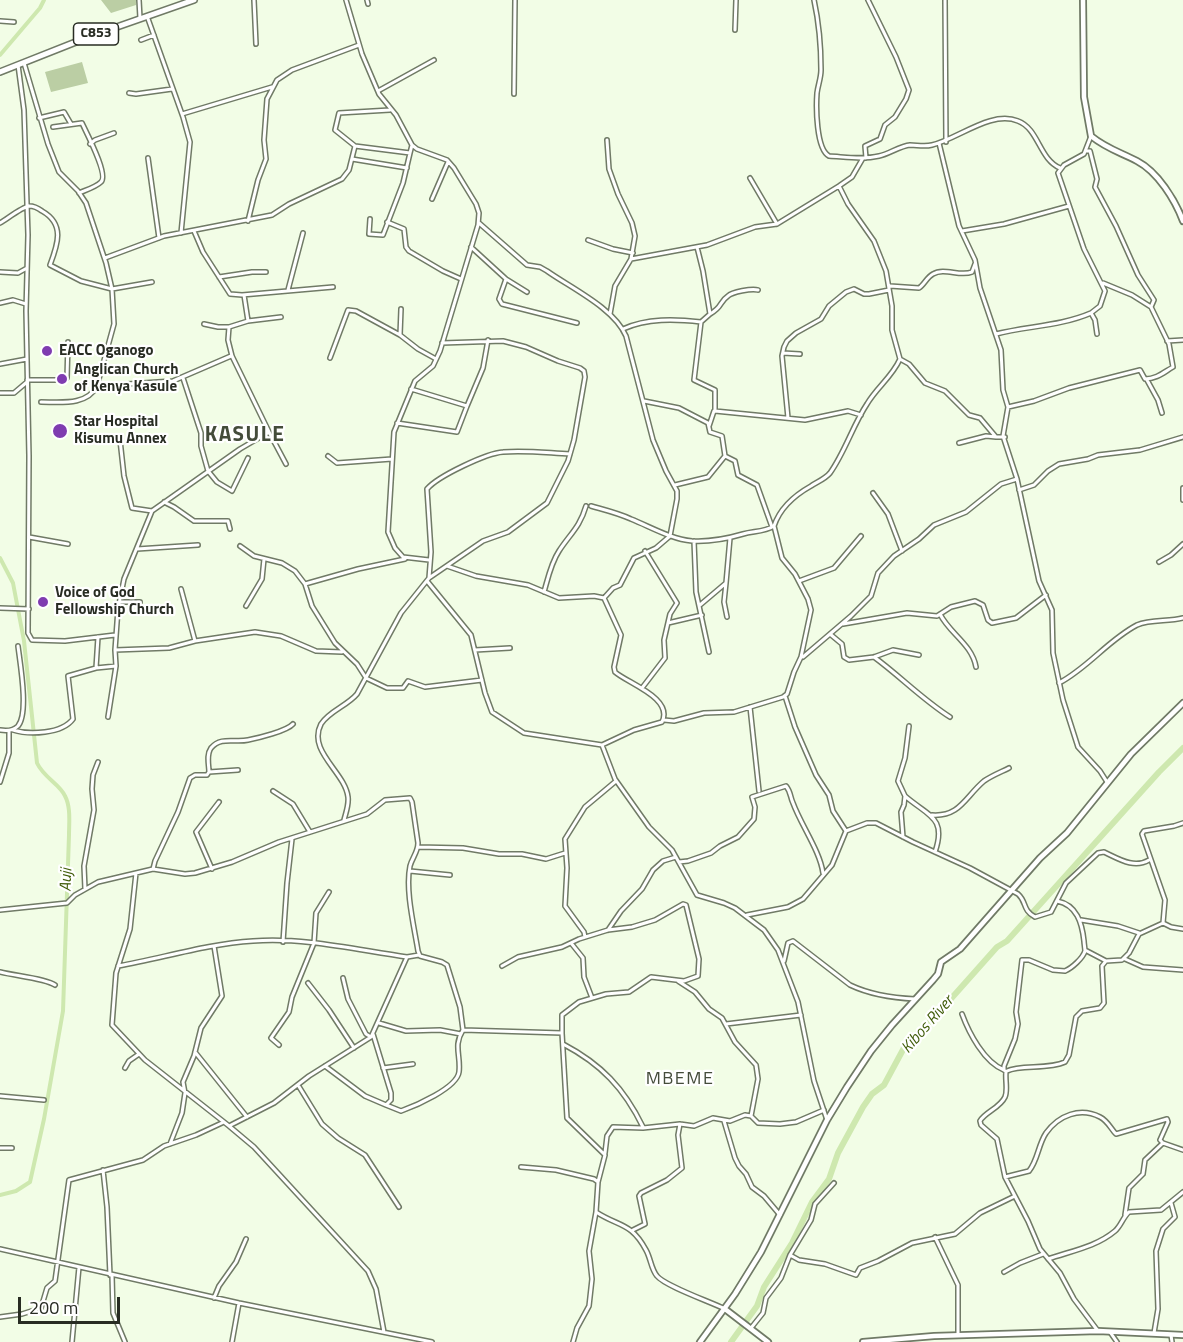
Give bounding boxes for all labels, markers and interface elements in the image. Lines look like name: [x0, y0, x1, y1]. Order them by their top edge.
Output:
road number: C853: [74, 23, 118, 45]
place label: EACC Oganogo: [59, 342, 154, 360]
marker: EACC Oganogo: [40, 344, 54, 358]
place label: Anglican Church of Kenya Kasule: [74, 361, 179, 396]
marker: Anglican Church of Kenya Kasule: [55, 372, 69, 386]
place label: Star Hospital Kisumu Annex: [74, 413, 167, 448]
marker: Star Hospital Kisumu Annex: [51, 422, 69, 440]
district label: KASULE: [205, 423, 285, 449]
place label: Voice of God Fellowship Church: [55, 584, 174, 619]
marker: Voice of God Fellowship Church: [36, 595, 50, 609]
water label: Auji: [57, 868, 77, 892]
water label: Kibos River: [898, 992, 958, 1058]
district label: MBEME: [646, 1069, 714, 1091]
scale bar: [21, 1285, 123, 1323]
text: 200 m: [29, 1294, 78, 1321]

